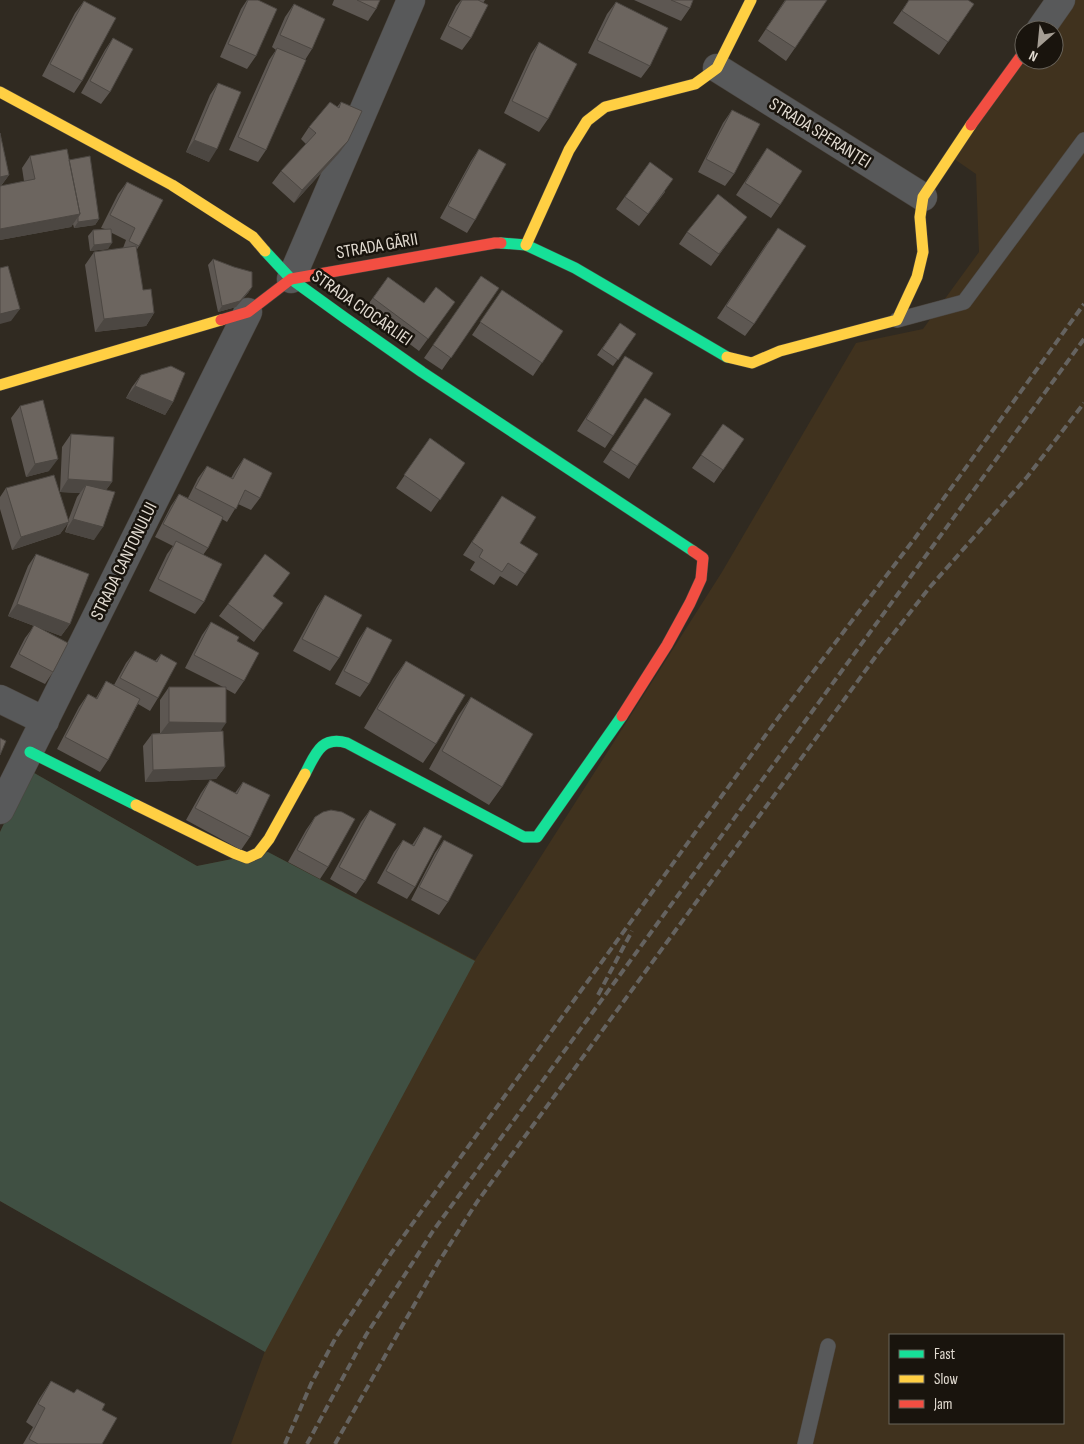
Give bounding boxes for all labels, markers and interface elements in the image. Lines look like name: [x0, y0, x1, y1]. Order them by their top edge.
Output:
north arrow: [1014, 20, 1064, 70]
text: N: [1026, 47, 1041, 65]
street label: STRADA SPERANȚEI: [765, 93, 875, 173]
street label: STRADA GĂRII: [335, 229, 419, 263]
street label: STRADA CIOCÂRLIEI: [308, 266, 416, 350]
street label: STRADA CANTONULUI: [86, 499, 162, 623]
legend: [889, 1334, 1064, 1424]
text: Fast: [934, 1345, 956, 1364]
text: Slow: [934, 1370, 958, 1389]
text: Jam: [933, 1395, 952, 1414]

